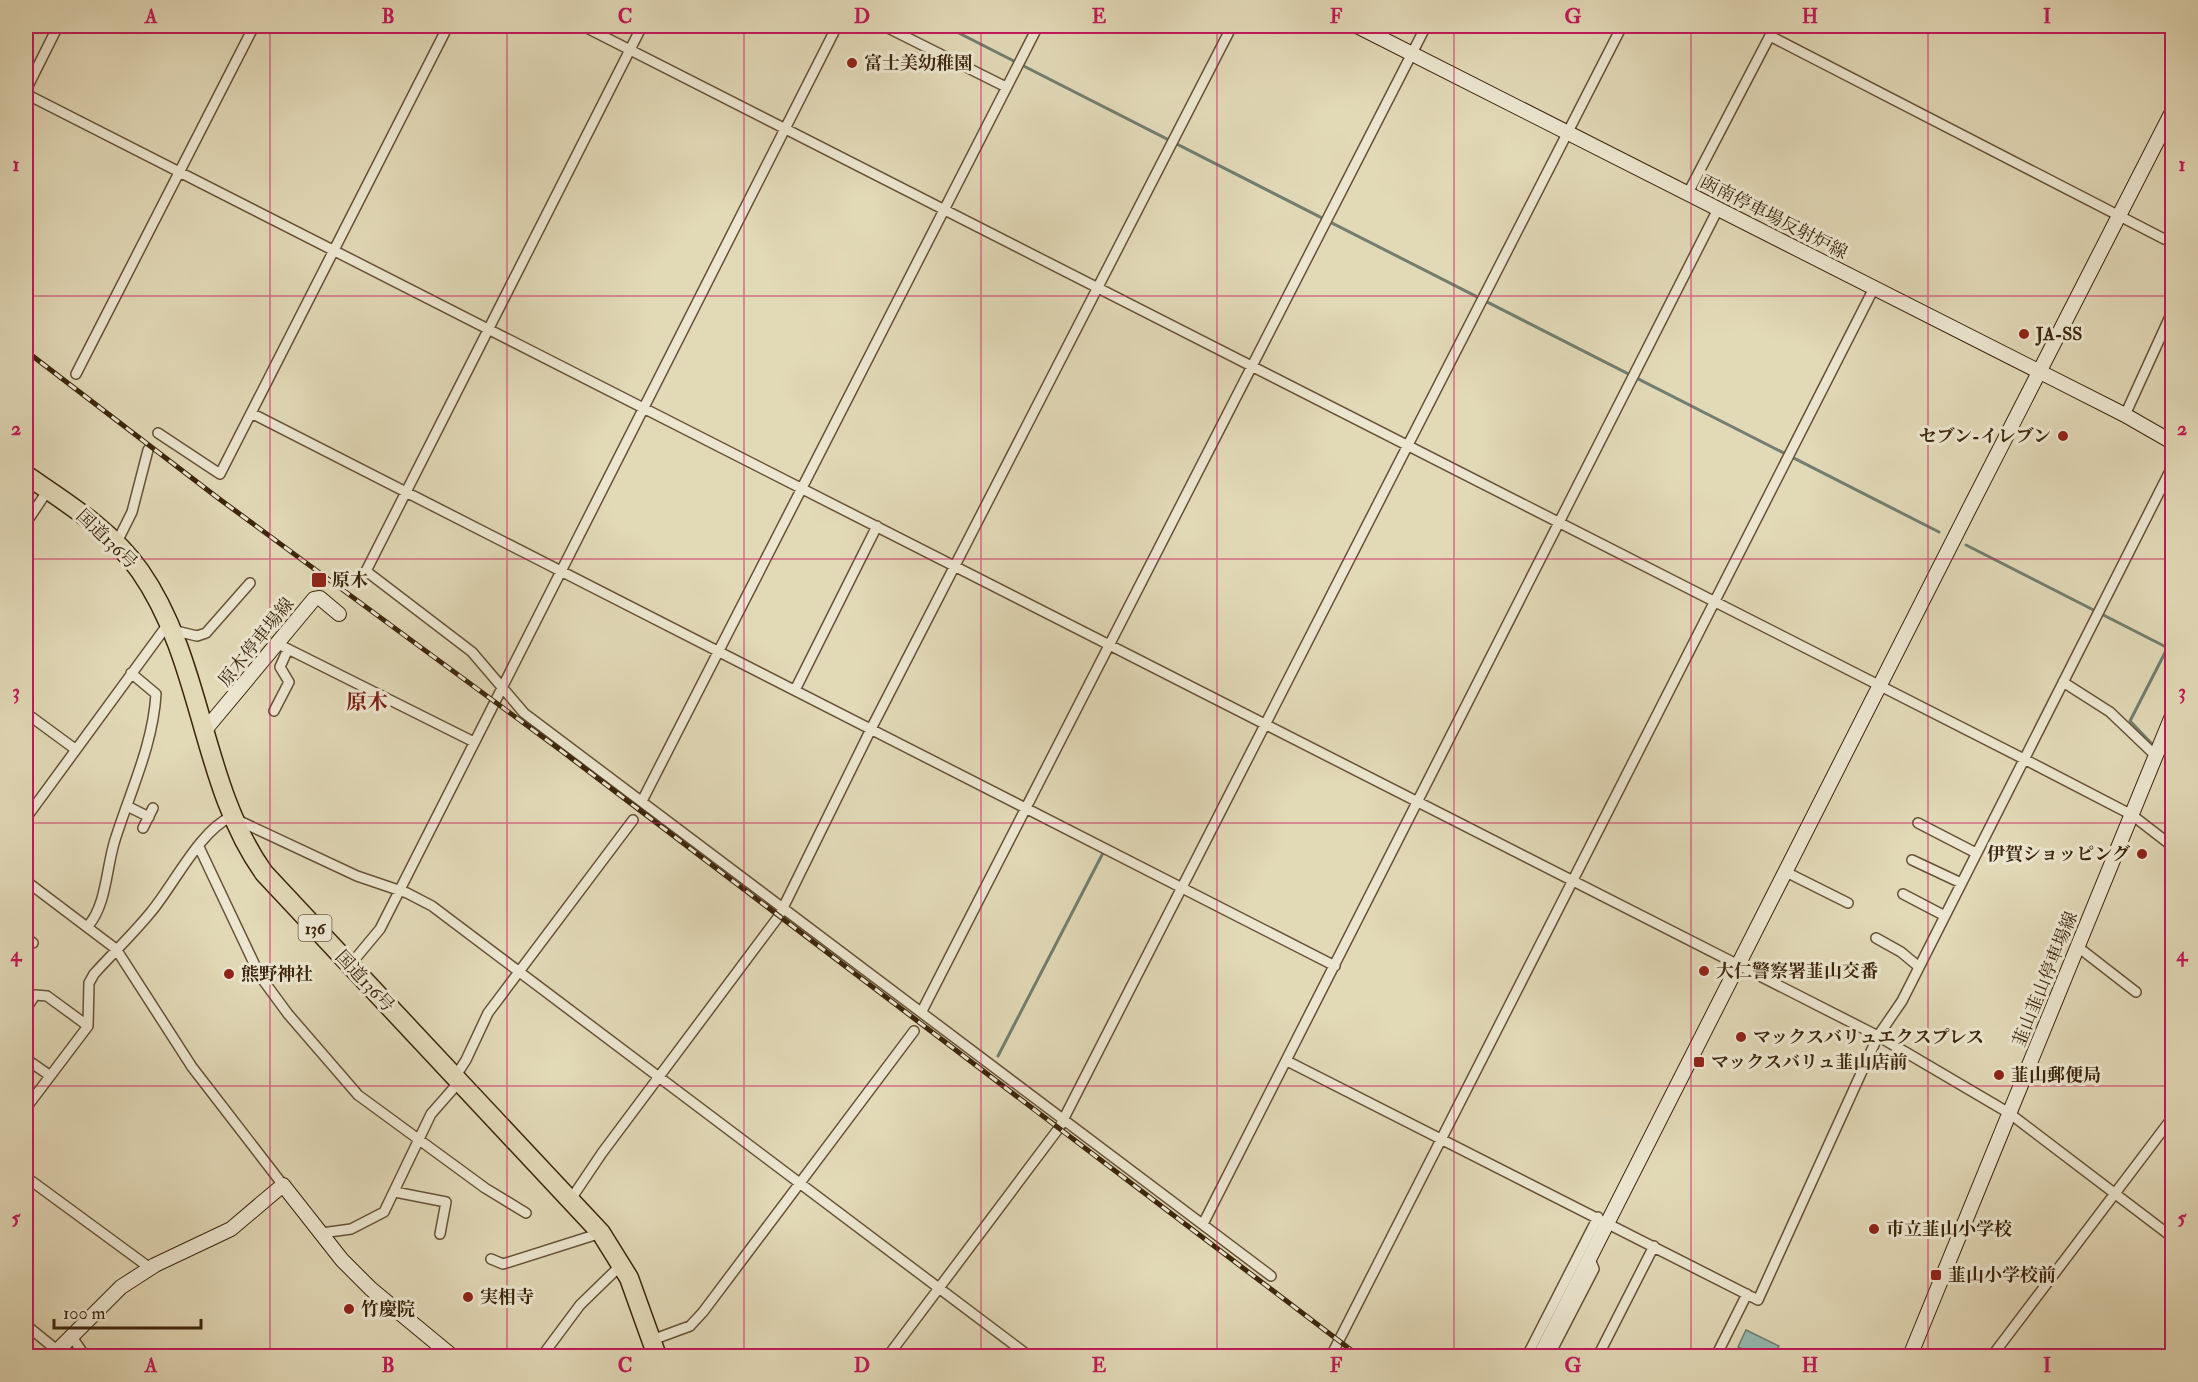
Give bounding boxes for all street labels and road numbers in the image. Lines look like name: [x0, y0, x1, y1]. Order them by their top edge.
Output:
street label: 函南停車場反射炉線: [1696, 170, 1851, 264]
street label: 国道136号: [71, 505, 142, 574]
street label: 原木停車場線: [213, 593, 299, 692]
street label: 韮山韮山停車場線: [2008, 908, 2083, 1050]
road number: 136: [298, 915, 332, 941]
street label: 国道136号: [330, 946, 399, 1017]

